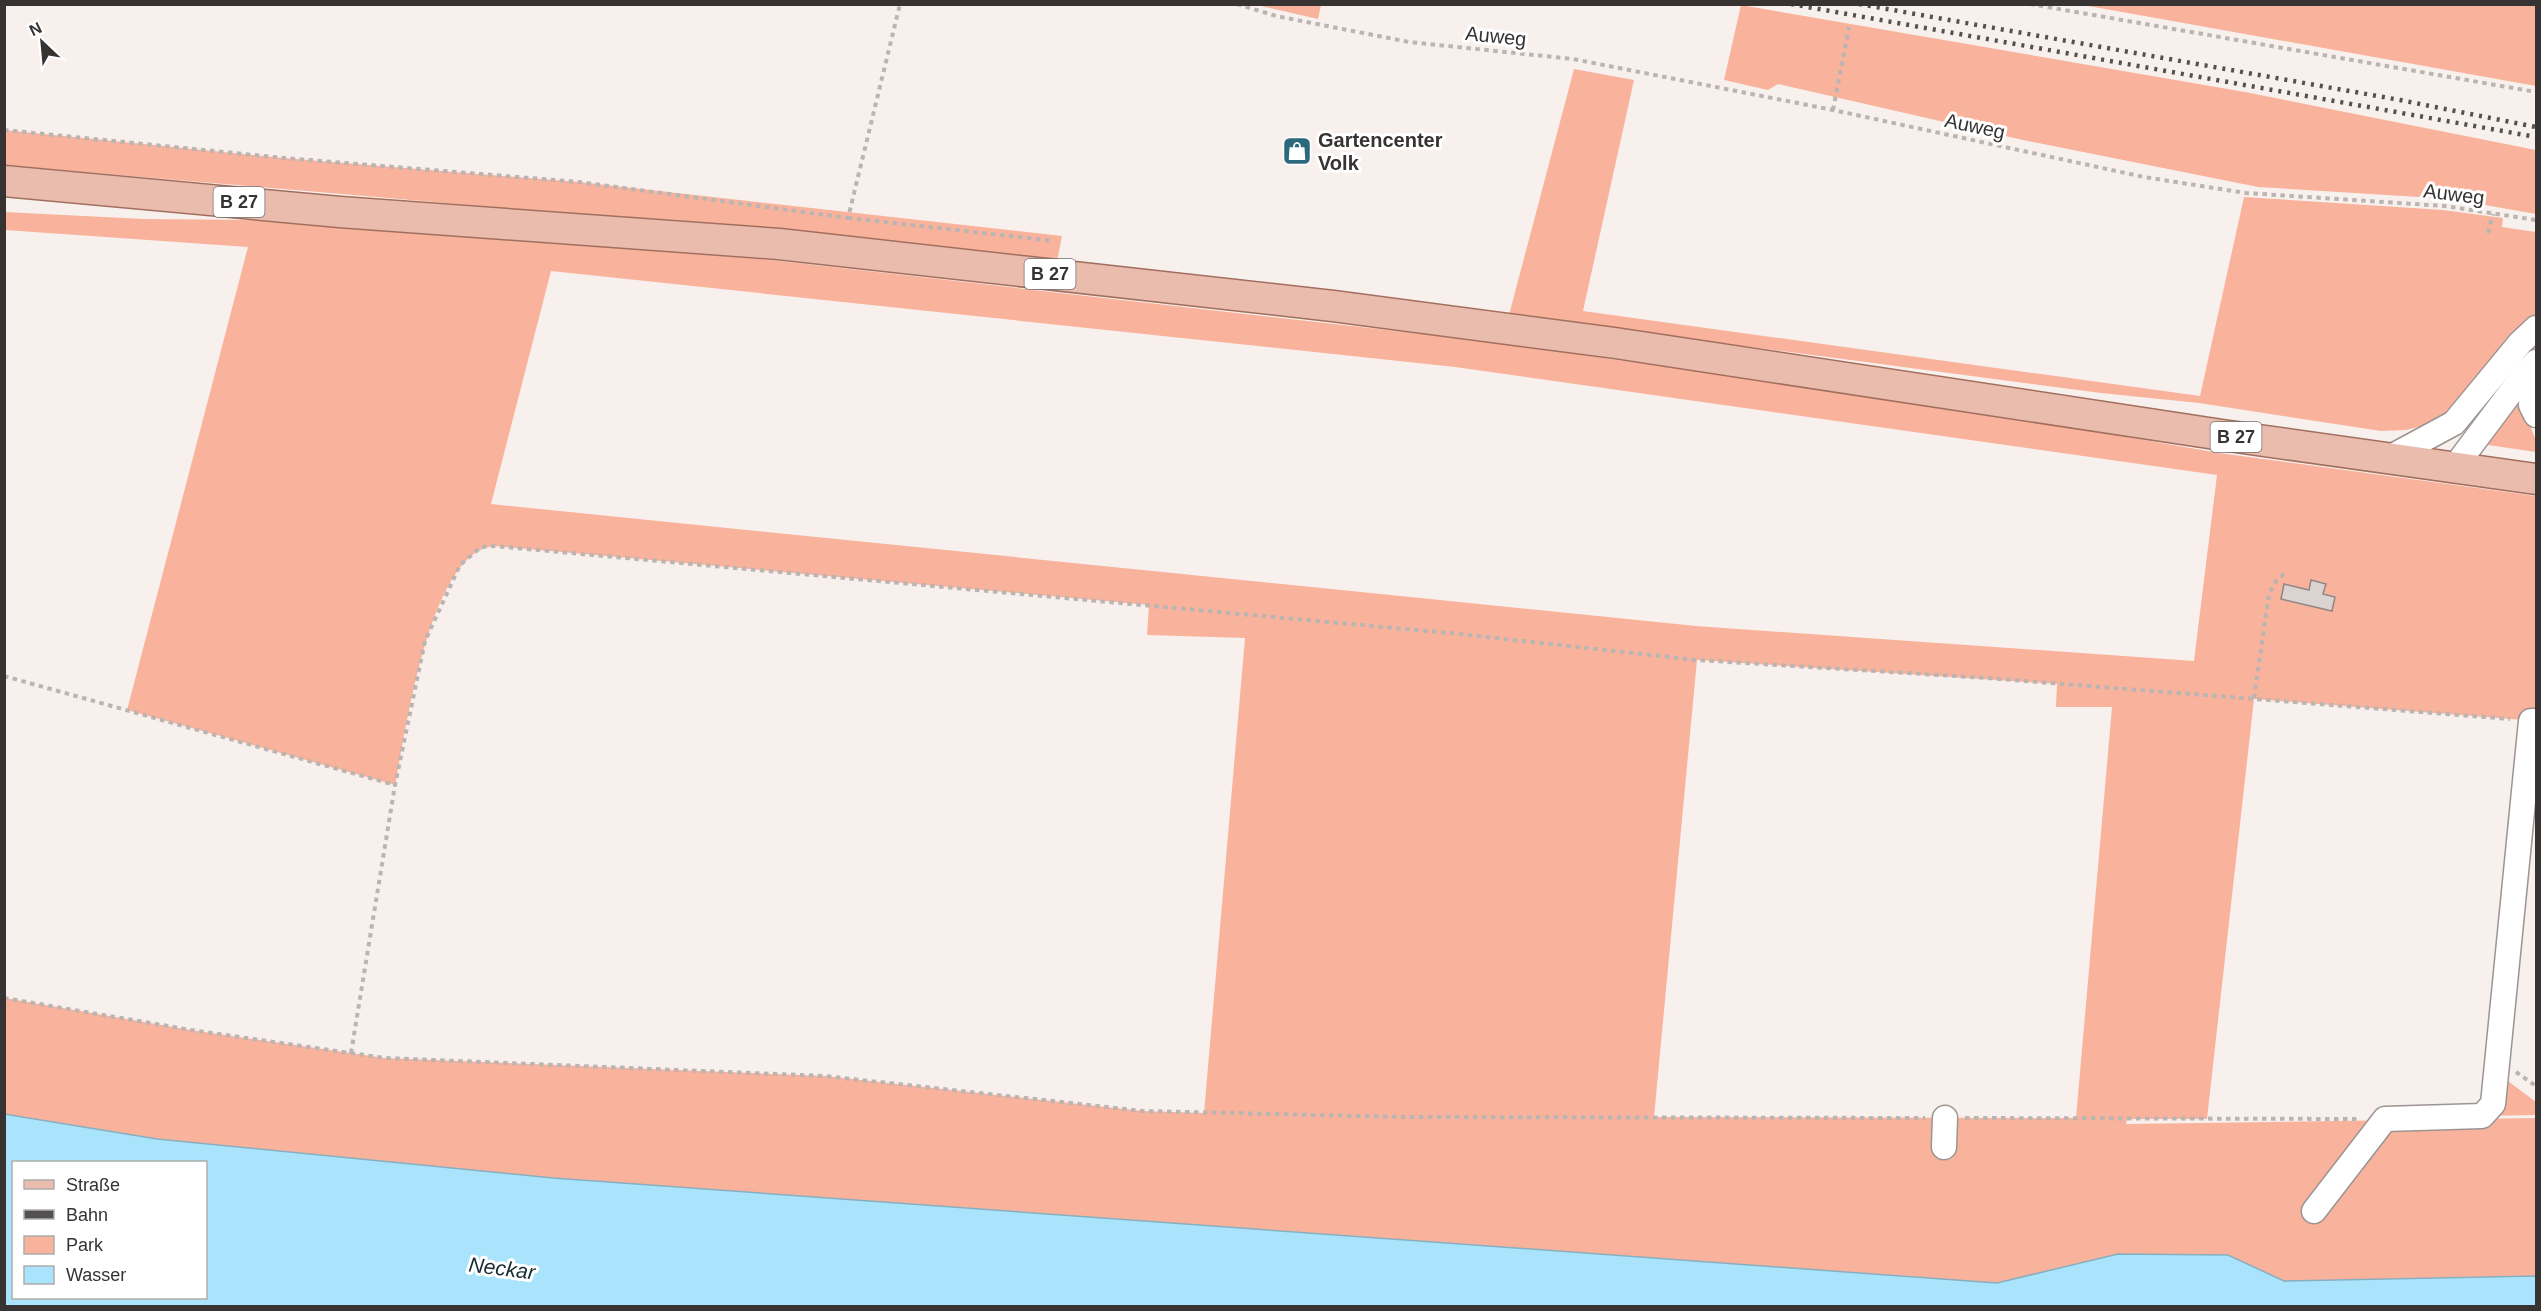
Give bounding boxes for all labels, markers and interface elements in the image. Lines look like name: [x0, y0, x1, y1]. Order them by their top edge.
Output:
north arrow: [12, 12, 72, 72]
text: N: [27, 19, 45, 39]
street label: Auweg: [1464, 22, 1528, 50]
street label: Auweg: [1943, 109, 2007, 143]
place label: Gartencenter Volk: [1318, 129, 1443, 174]
shop icon: Gartencenter Volk: [1281, 135, 1313, 167]
street label: Auweg: [2422, 179, 2486, 209]
road number: B 27: [214, 187, 264, 217]
road number: B 27: [1024, 259, 1076, 289]
road number: B 27: [2210, 422, 2262, 452]
legend: [12, 1161, 207, 1299]
text: Straße: [66, 1175, 120, 1195]
text: Bahn: [66, 1205, 108, 1225]
text: Park: [66, 1235, 104, 1255]
water label: Neckar: [468, 1253, 537, 1284]
text: Wasser: [66, 1265, 126, 1285]

